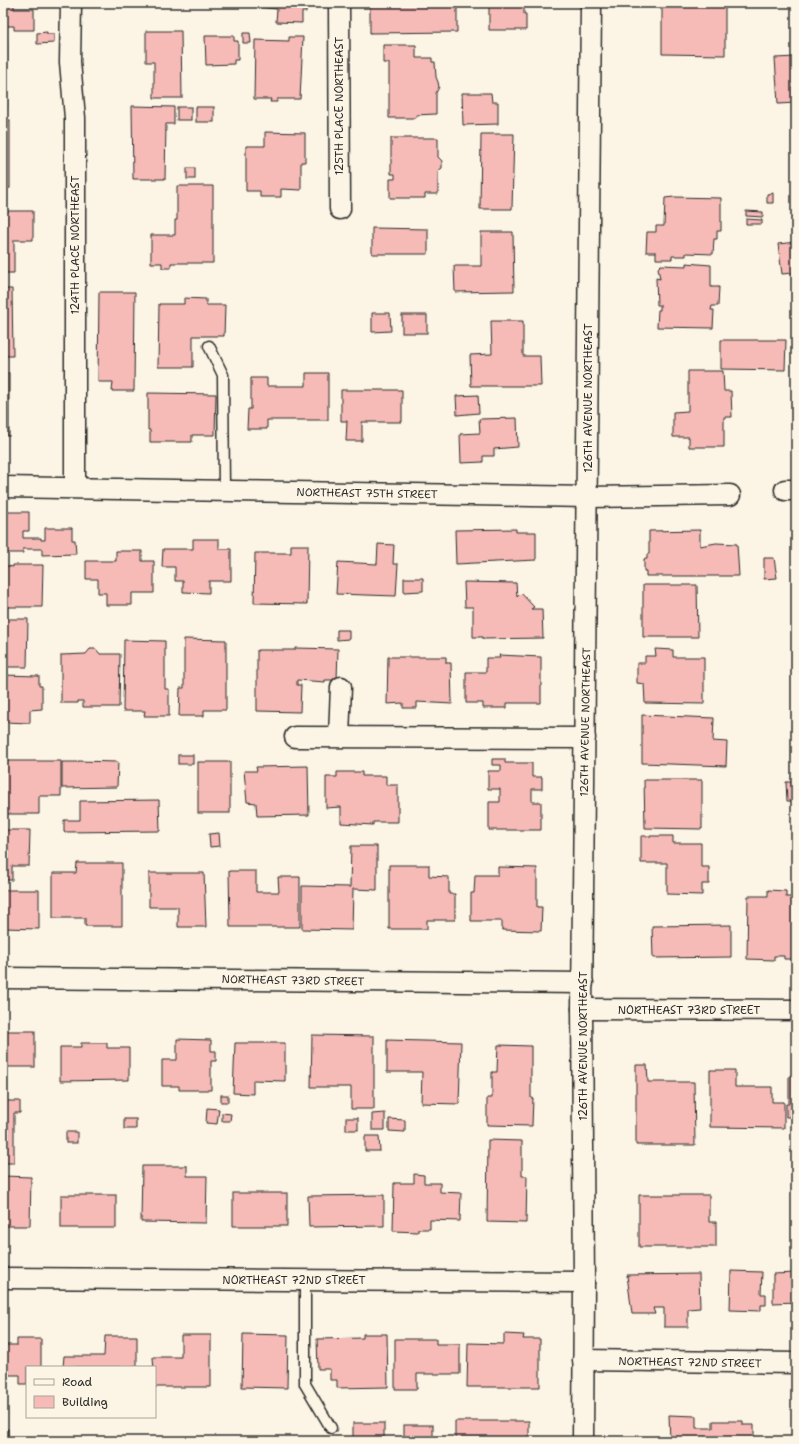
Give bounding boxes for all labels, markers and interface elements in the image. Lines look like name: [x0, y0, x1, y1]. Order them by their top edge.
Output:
street label: 125TH PLACE NORTHEAST: [332, 36, 347, 175]
street label: 124TH PLACE NORTHEAST: [68, 175, 83, 314]
street label: 126TH AVENUE NORTHEAST: [581, 323, 596, 473]
street label: NORTHEAST 75TH STREET: [296, 485, 438, 502]
street label: 126TH AVENUE NORTHEAST: [577, 647, 594, 797]
street label: 126TH AVENUE NORTHEAST: [576, 971, 591, 1121]
street label: NORTHEAST 73RD STREET: [222, 972, 365, 989]
street label: NORTHEAST 73RD STREET: [618, 1003, 761, 1018]
street label: NORTHEAST 72ND STREET: [222, 1273, 366, 1288]
street label: NORTHEAST 72ND STREET: [618, 1354, 762, 1371]
legend: [26, 1366, 156, 1418]
text: Road: [62, 1374, 93, 1390]
text: Building: [62, 1394, 108, 1410]

